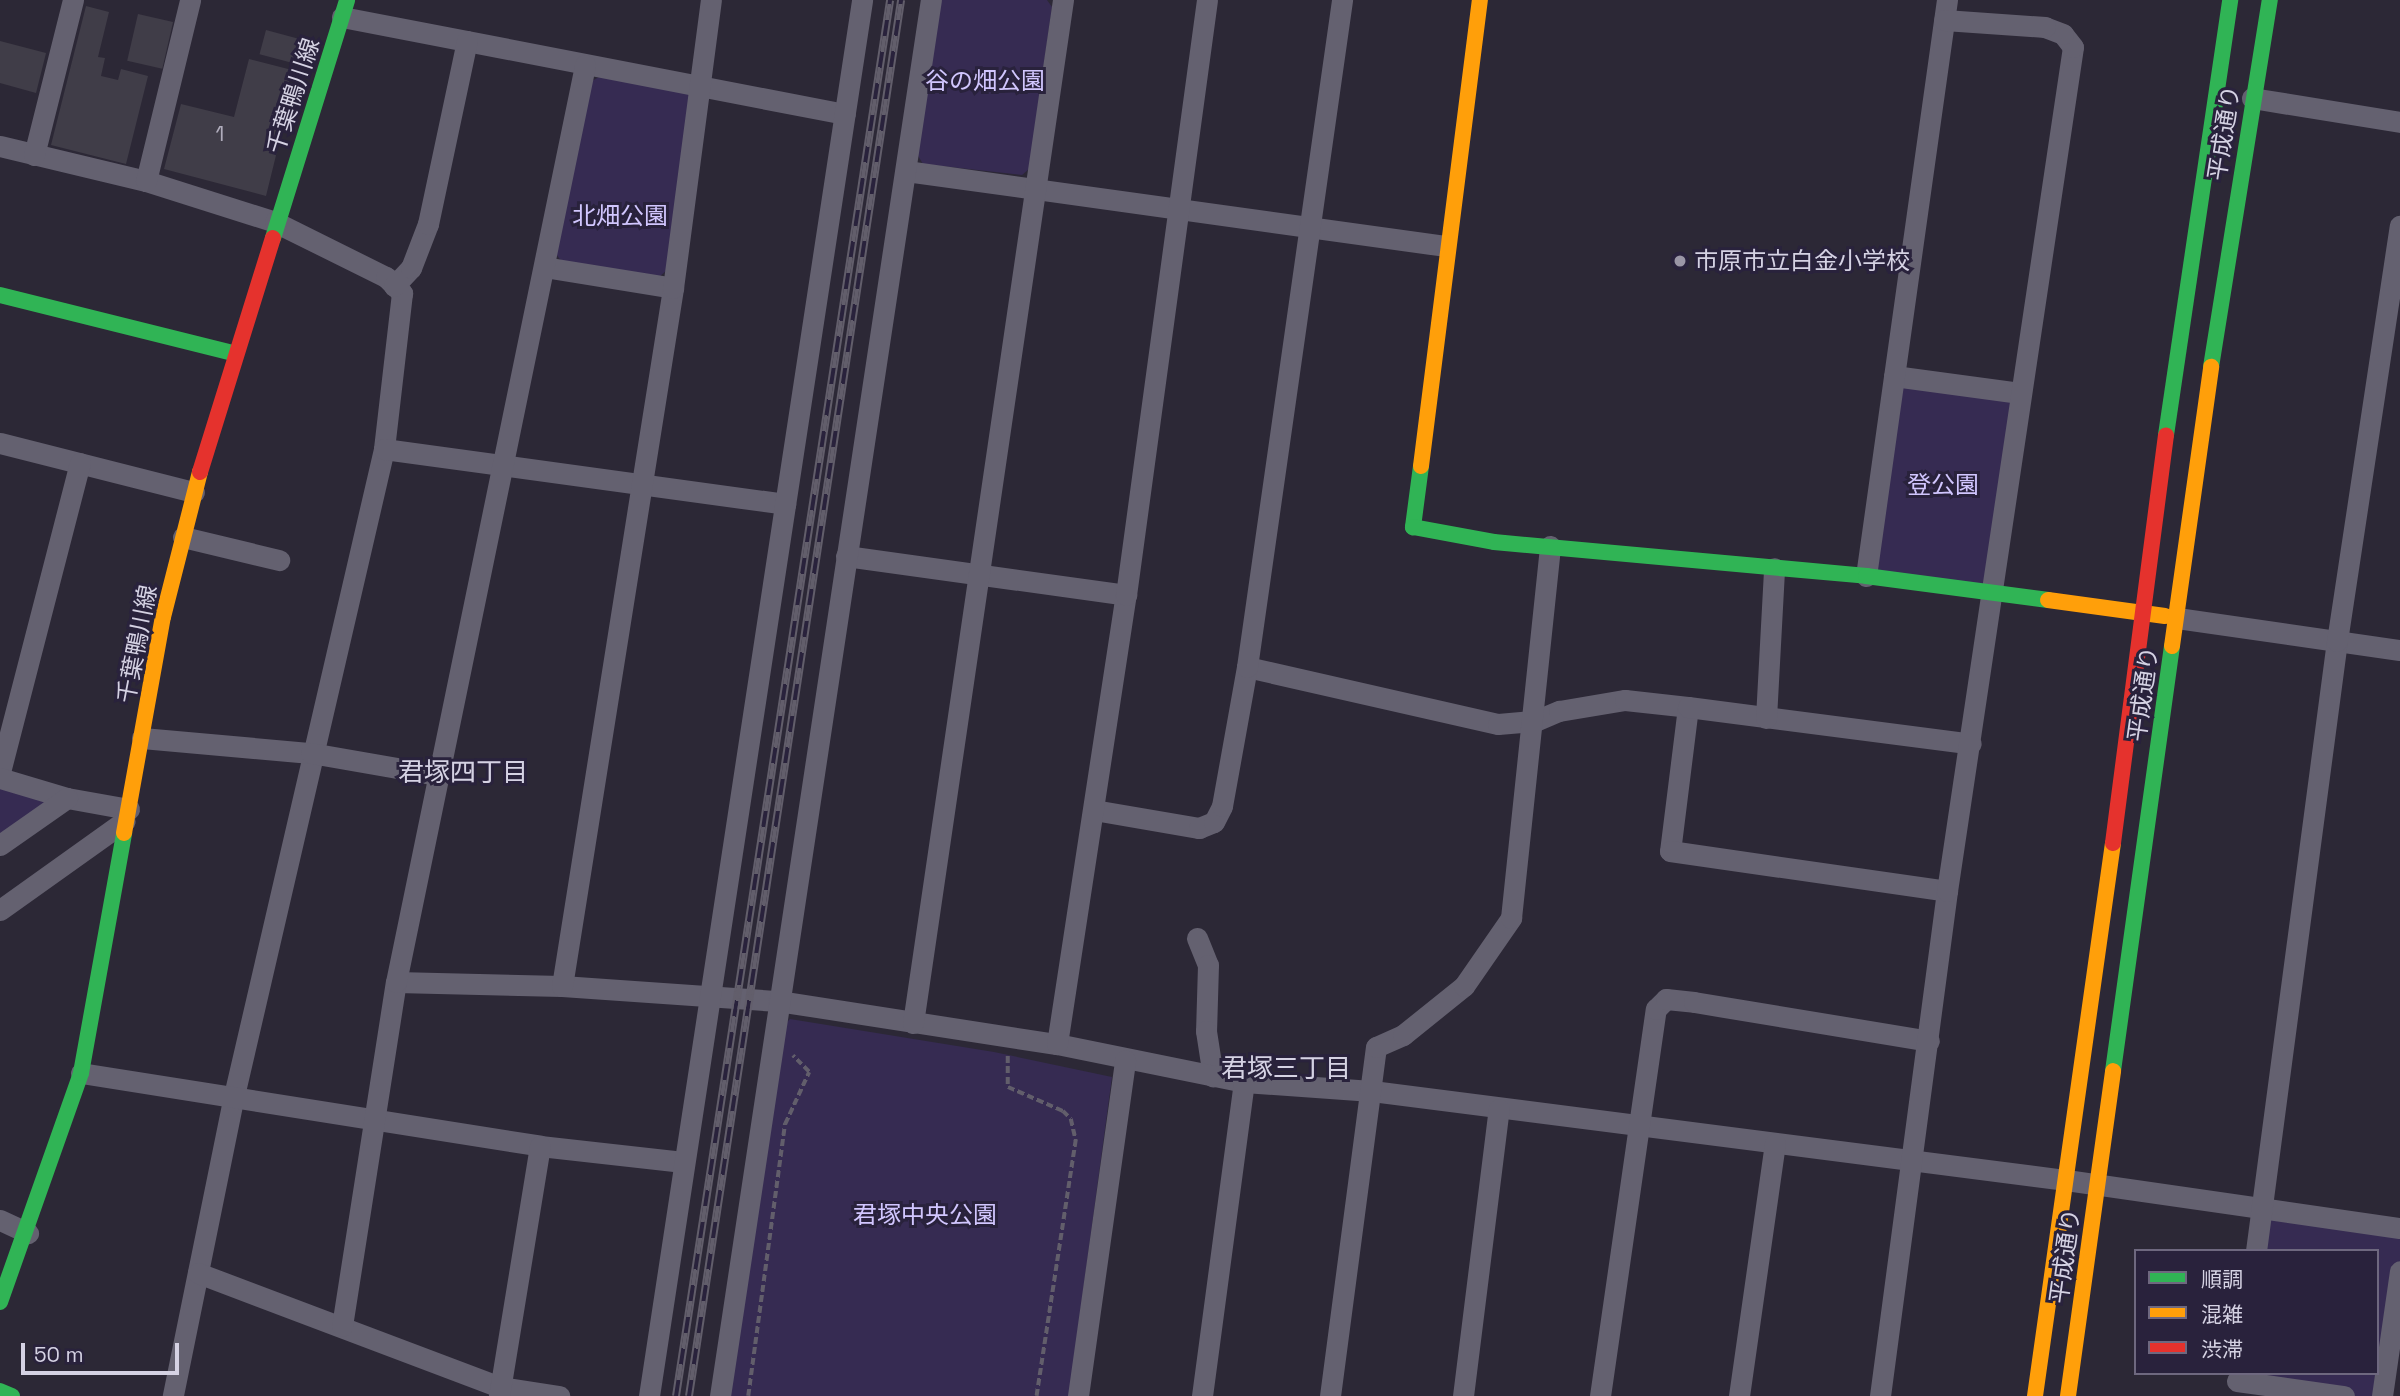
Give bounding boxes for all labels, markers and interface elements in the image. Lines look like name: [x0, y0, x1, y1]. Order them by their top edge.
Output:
street label: 千葉鴨川線: [261, 34, 325, 158]
park label: 谷の畑公園: [925, 67, 1045, 95]
street label: 平成通り: [2202, 83, 2246, 183]
house number: 1: [216, 121, 224, 147]
park label: 北畑公園: [572, 202, 668, 230]
place label: 市原市立白金小学校: [1694, 247, 1910, 275]
marker: 市原市立白金小学校: [1672, 253, 1688, 269]
park label: 登公園: [1907, 471, 1979, 499]
street label: 千葉鴨川線: [111, 582, 163, 706]
street label: 平成通り: [2122, 644, 2164, 744]
district label: 君塚四丁目: [398, 757, 528, 789]
district label: 君塚三丁目: [1221, 1053, 1351, 1085]
park label: 君塚中央公園: [853, 1201, 997, 1229]
street label: 平成通り: [2044, 1206, 2086, 1306]
legend: [2134, 1249, 2379, 1375]
text: 順調: [2201, 1266, 2243, 1293]
text: 混雑: [2201, 1301, 2243, 1328]
scale bar: [24, 1330, 182, 1374]
text: 渋滞: [2201, 1336, 2243, 1363]
text: 50 m: [34, 1341, 84, 1368]

